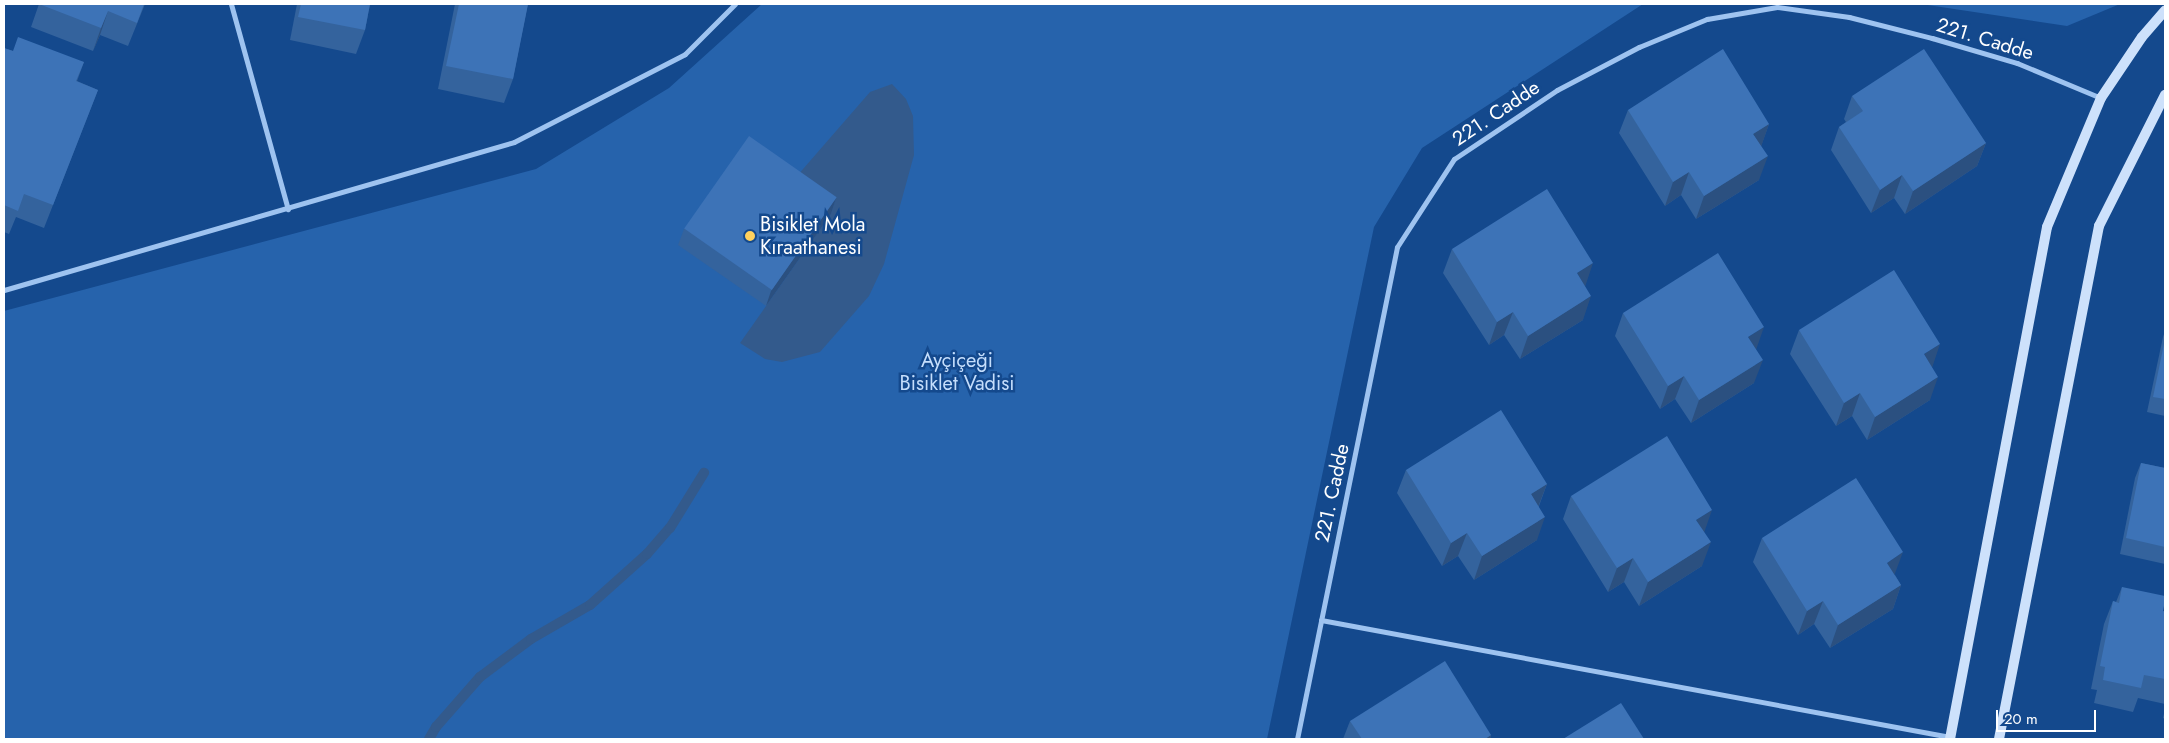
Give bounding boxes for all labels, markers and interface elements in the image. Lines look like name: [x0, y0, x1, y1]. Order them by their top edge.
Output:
street label: 221. Cadde: [1934, 13, 2036, 65]
street label: 221. Cadde: [1448, 75, 1544, 151]
place label: Bisiklet Mola Kıraathanesi: [760, 213, 865, 260]
marker: Bisiklet Mola Kıraathanesi: [744, 230, 756, 242]
park label: Ayçiçeği Bisiklet Vadisi: [900, 349, 1014, 396]
street label: 221. Cadde: [1310, 442, 1354, 544]
scale bar: [1999, 700, 2099, 732]
text: 20 m: [2004, 708, 2038, 730]

